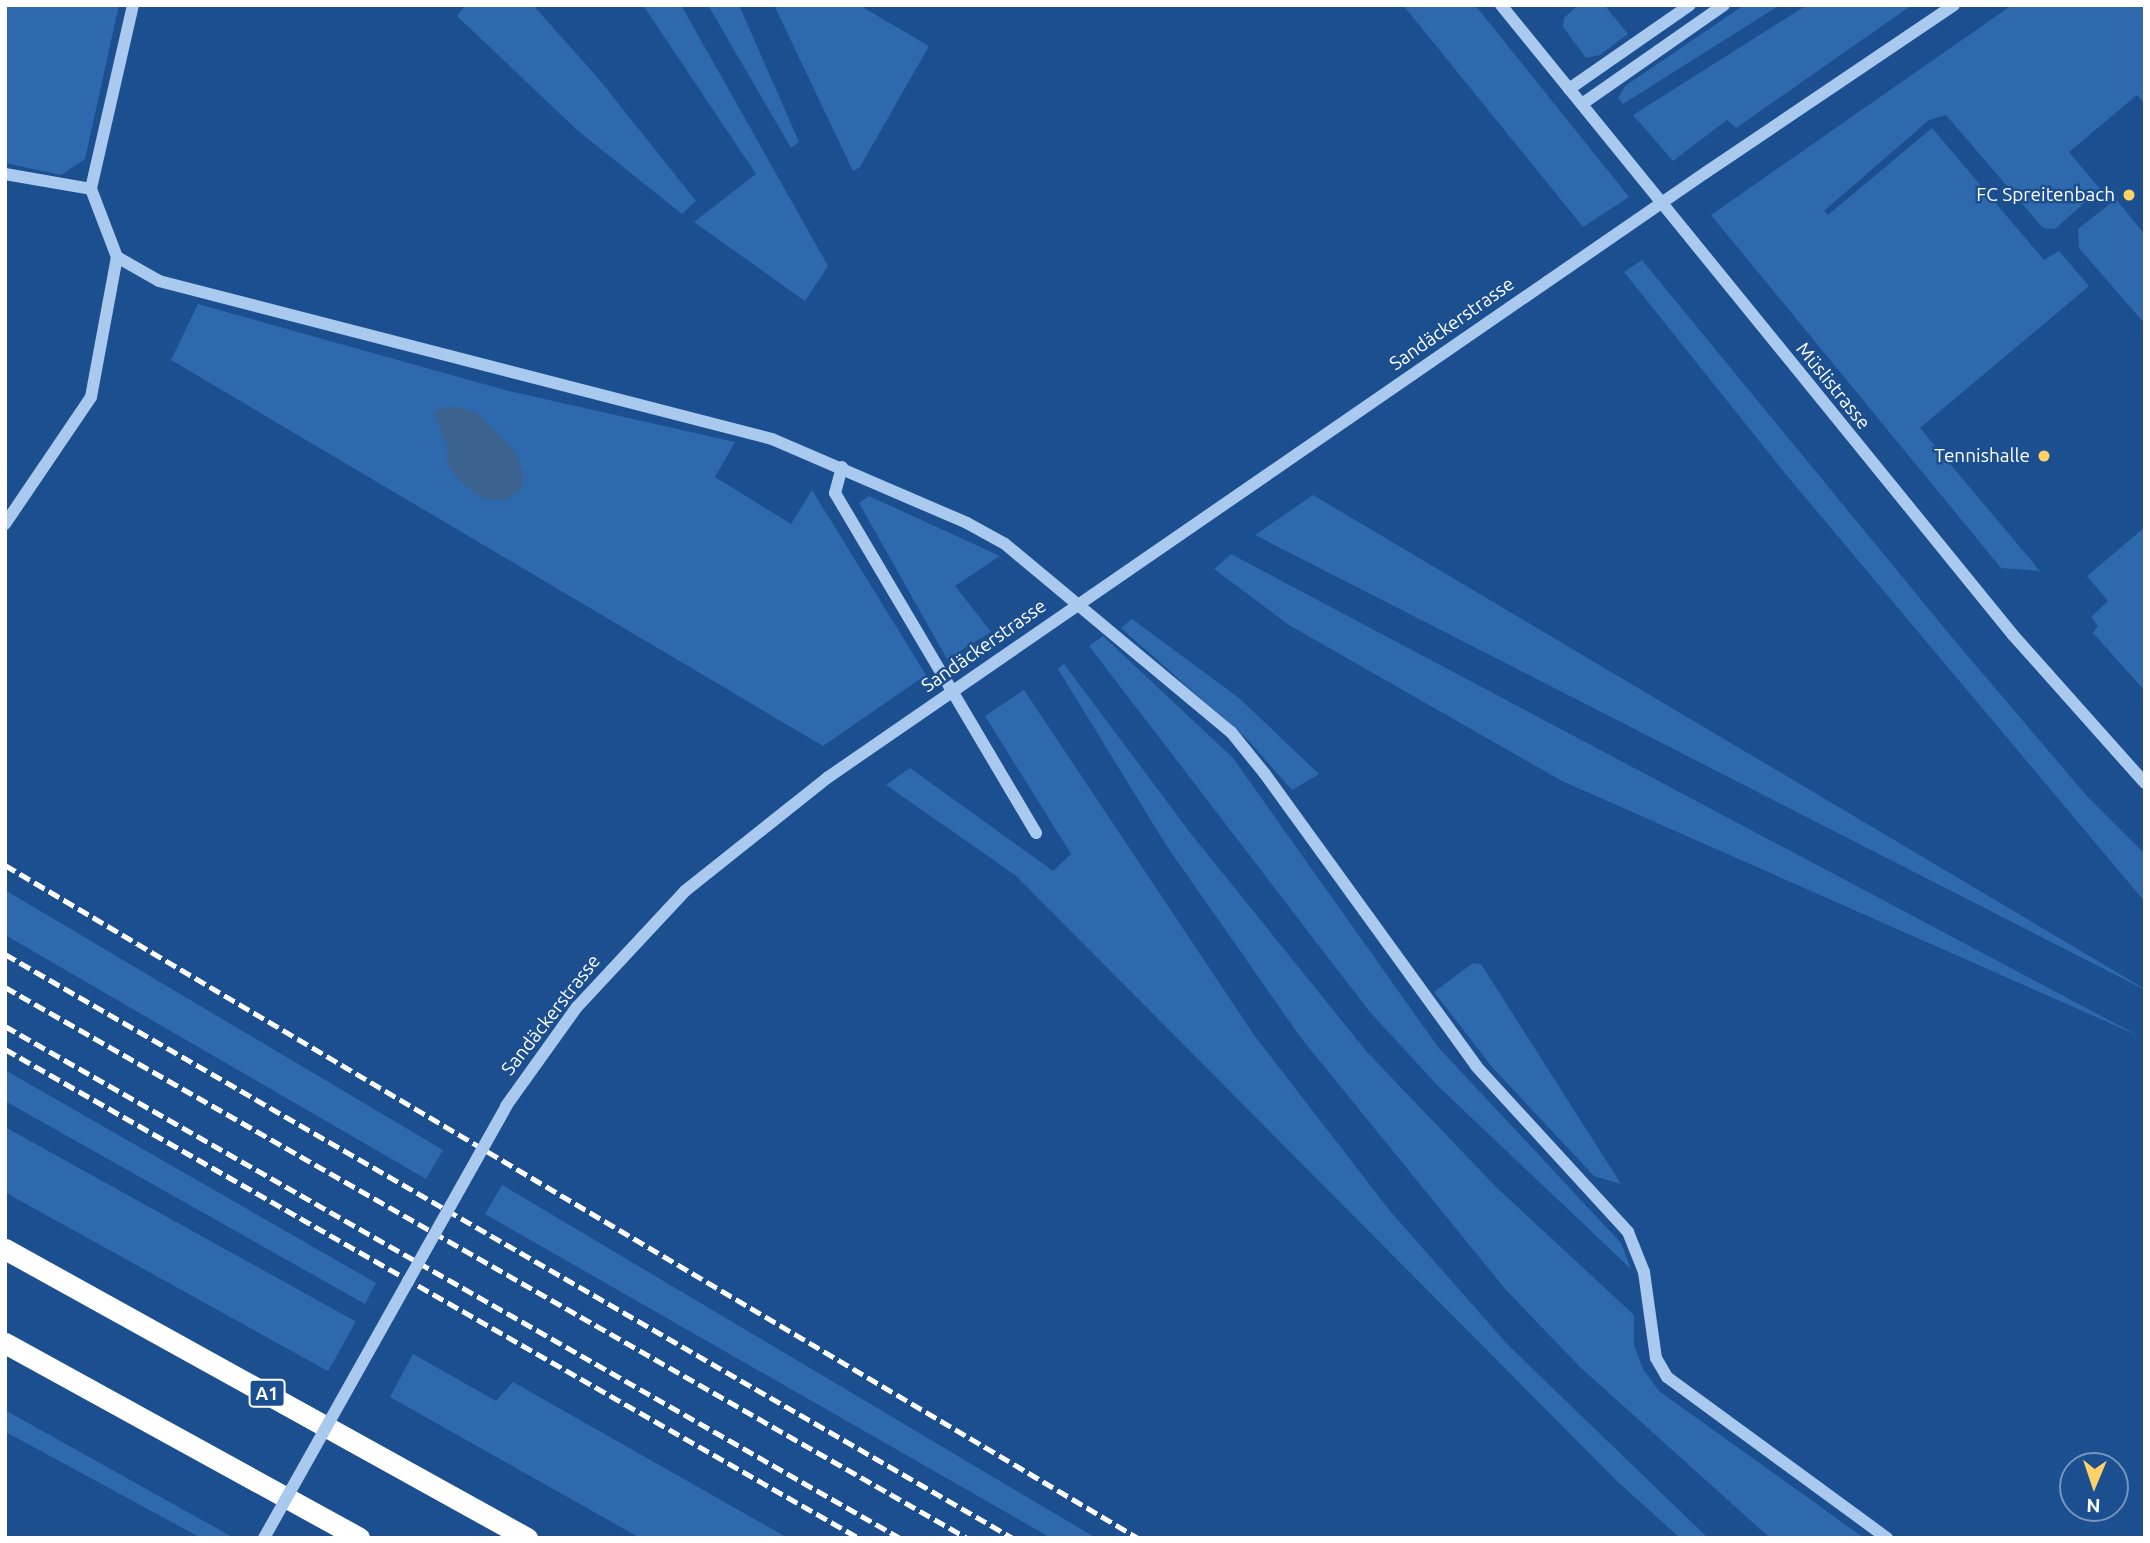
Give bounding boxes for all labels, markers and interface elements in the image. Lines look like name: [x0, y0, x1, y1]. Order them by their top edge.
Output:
place label: FC Spreitenbach: [1976, 184, 2115, 206]
marker: FC Spreitenbach: [2121, 187, 2137, 203]
street label: Sandäckerstrasse: [1385, 273, 1519, 375]
street label: Müslistrasse: [1791, 338, 1875, 434]
place label: Tennishalle: [1934, 445, 2030, 467]
marker: Tennishalle: [2036, 448, 2052, 464]
street label: Sandäckerstrasse: [917, 595, 1051, 697]
street label: Sandäckerstrasse: [497, 950, 605, 1080]
road number: A1: [248, 1378, 286, 1408]
north arrow: [2059, 1452, 2129, 1522]
text: N: [2086, 1495, 2101, 1517]

